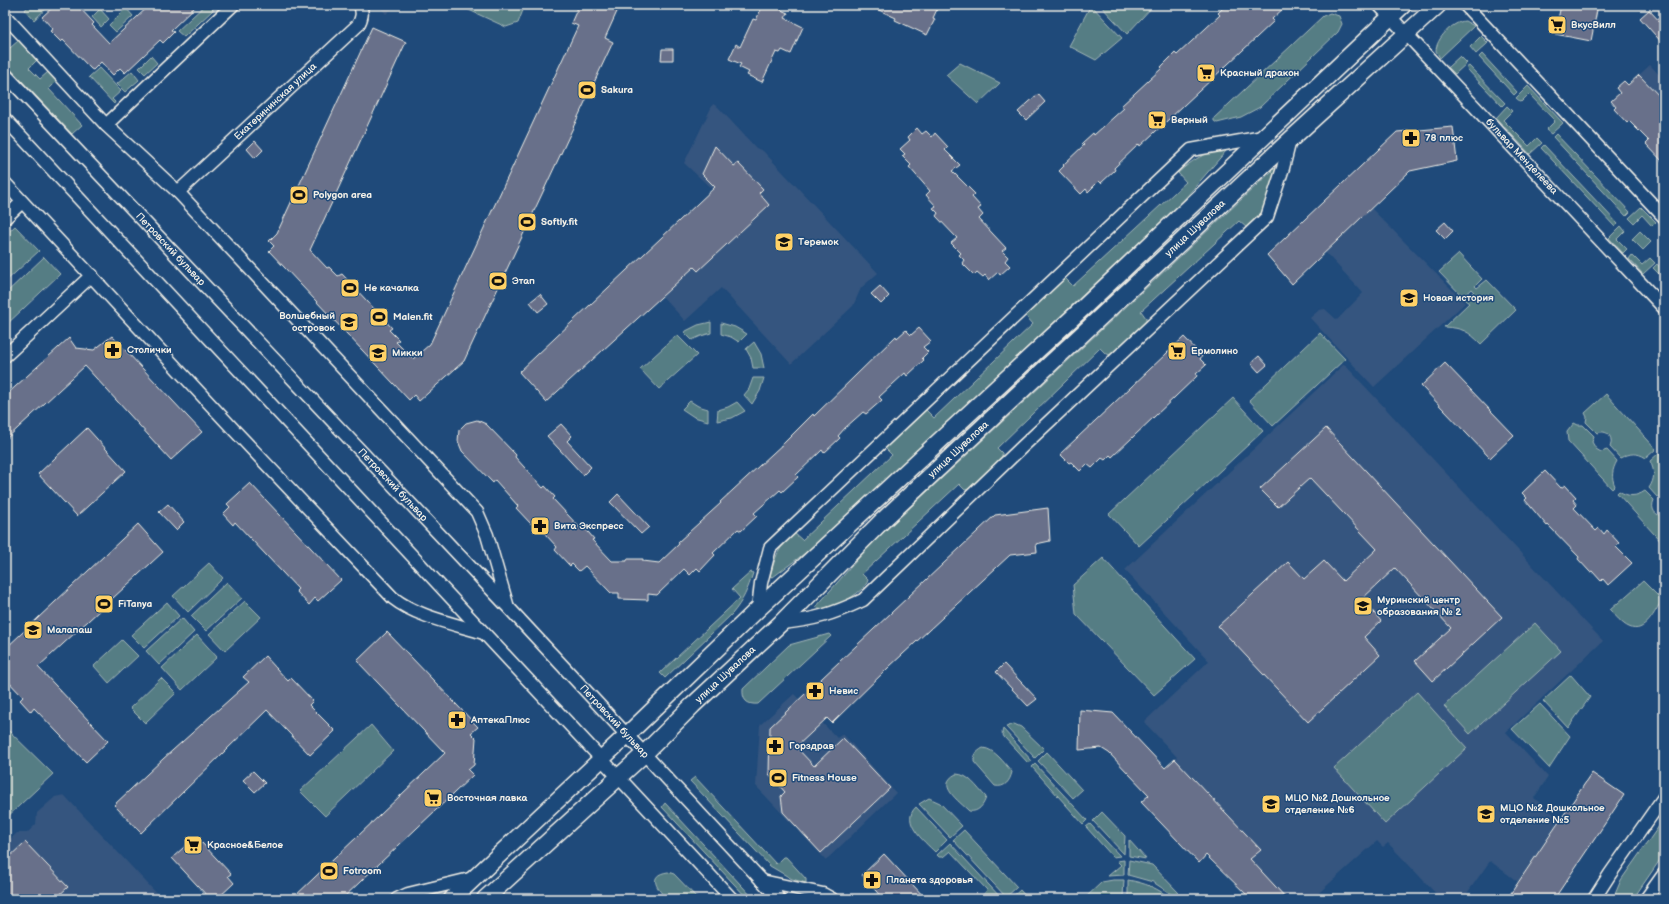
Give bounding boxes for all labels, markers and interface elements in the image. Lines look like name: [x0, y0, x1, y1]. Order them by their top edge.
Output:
supermarket icon: ВкусВилл: [1546, 14, 1568, 36]
place label: ВкусВилл: [1571, 19, 1616, 31]
street label: Екатерининская улица: [232, 60, 319, 143]
supermarket icon: Красный дракон: [1195, 62, 1217, 84]
place label: Красный дракон: [1220, 67, 1300, 79]
sports icon: Sakura: [576, 79, 598, 101]
place label: Sakura: [601, 84, 633, 96]
supermarket icon: Верный: [1146, 109, 1168, 131]
place label: Верный: [1171, 114, 1208, 126]
street label: бульвар Менделеева: [1483, 116, 1560, 197]
pharmacy icon: 78 плюс: [1400, 127, 1422, 149]
place label: 78 плюс: [1425, 132, 1463, 144]
sports icon: Polygon area: [288, 184, 310, 206]
place label: Polygon area: [313, 189, 372, 201]
street label: улица Шувалова: [1163, 197, 1228, 259]
street label: Петровский бульвар: [133, 210, 208, 288]
sports icon: Softly.fit: [516, 211, 538, 233]
place label: Softly.fit: [541, 216, 578, 228]
school or university icon: Теремок: [773, 231, 795, 253]
place label: Теремок: [798, 236, 839, 248]
sports icon: Этап: [487, 270, 509, 292]
place label: Этап: [512, 275, 535, 287]
sports icon: Не качалка: [339, 277, 361, 299]
place label: Не качалка: [364, 282, 419, 294]
school or university icon: Новая история: [1398, 287, 1420, 309]
place label: Новая история: [1423, 292, 1494, 304]
sports icon: Malen.fit: [368, 306, 390, 328]
place label: Волшебный островок: [279, 310, 336, 334]
school or university icon: Волшебный островок: [338, 311, 360, 333]
place label: Malen.fit: [393, 311, 433, 323]
pharmacy icon: Столички: [102, 339, 124, 361]
supermarket icon: Ермолино: [1166, 340, 1188, 362]
school or university icon: Микки: [367, 342, 389, 364]
place label: Столички: [127, 344, 172, 356]
place label: Ермолино: [1191, 345, 1239, 357]
place label: Микки: [392, 347, 423, 359]
street label: улица Шувалова: [926, 419, 991, 481]
street label: Петровский бульвар: [356, 446, 430, 524]
pharmacy icon: Вита Экспресс: [529, 515, 551, 537]
place label: Вита Экспресс: [554, 520, 624, 532]
sports icon: FiTanya: [93, 593, 115, 615]
place label: Муринский центр образования № 2: [1377, 594, 1461, 618]
school or university icon: Муринский центр образования № 2: [1352, 595, 1374, 617]
place label: FiTanya: [118, 598, 153, 610]
school or university icon: Малапаш: [22, 619, 44, 641]
place label: Малапаш: [47, 624, 92, 636]
street label: улица Шувалова: [693, 644, 758, 706]
pharmacy icon: Невис: [804, 680, 826, 702]
street label: Петровский бульвар: [577, 682, 651, 761]
place label: Невис: [829, 685, 858, 697]
pharmacy icon: АптекаПлюс: [446, 709, 468, 731]
place label: АптекаПлюс: [470, 714, 530, 726]
pharmacy icon: Горздрав: [764, 735, 786, 757]
place label: Горздрав: [789, 740, 834, 752]
sports icon: Fitness House: [767, 767, 789, 789]
place label: Fitness House: [792, 772, 857, 784]
supermarket icon: Восточная лавка: [422, 787, 444, 809]
place label: Восточная лавка: [447, 792, 528, 804]
place label: МЦО №2 Дошкольное отделение №6: [1285, 792, 1390, 816]
school or university icon: МЦО №2 Дошкольное отделение №6: [1260, 793, 1282, 815]
place label: МЦО №2 Дошкольное отделение №5: [1500, 802, 1605, 826]
school or university icon: МЦО №2 Дошкольное отделение №5: [1475, 803, 1497, 825]
supermarket icon: Красное&Белое: [182, 834, 204, 856]
place label: Красное&Белое: [207, 839, 284, 851]
sports icon: Fotroom: [318, 860, 340, 882]
place label: Fotroom: [343, 865, 382, 877]
pharmacy icon: Планета здоровья: [861, 869, 883, 891]
place label: Планета здоровья: [886, 874, 973, 886]

